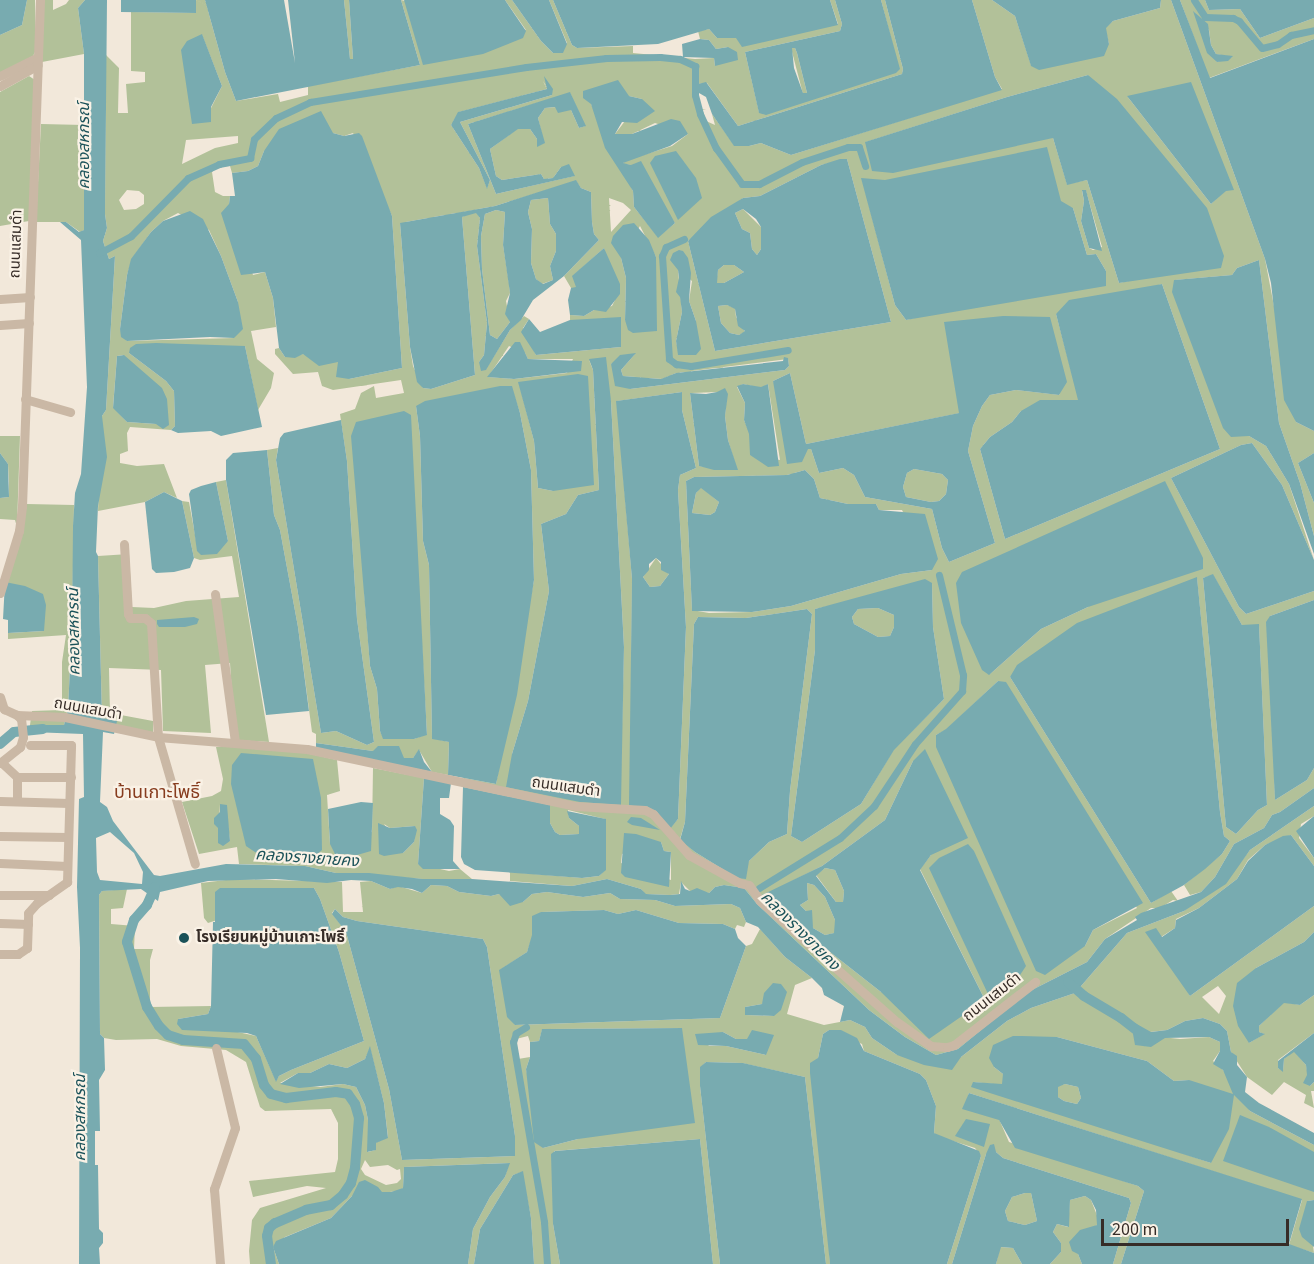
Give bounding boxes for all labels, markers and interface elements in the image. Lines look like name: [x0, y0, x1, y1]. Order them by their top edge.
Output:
water label: คลองสหกรณ์: [74, 102, 94, 190]
street label: ถนนแสมดำ: [6, 209, 26, 279]
water label: คลองสหกรณ์: [64, 588, 84, 676]
street label: ถนนแสมดำ: [53, 694, 123, 724]
street label: ถนนแสมดำ: [531, 773, 601, 801]
district label: บ้านเกาะโพธิ์: [114, 782, 200, 804]
water label: คลองรางยายคง: [255, 845, 359, 871]
water label: คลองรางยายคง: [757, 888, 843, 974]
place label: โรงเรียนหมู่บ้านเกาะโพธิ์: [196, 929, 345, 947]
marker: โรงเรียนหมู่บ้านเกาะโพธิ์: [177, 931, 191, 945]
street label: ถนนแสมดำ: [959, 969, 1025, 1025]
water label: คลองสหกรณ์: [70, 1074, 90, 1162]
scale bar: [1104, 1207, 1292, 1245]
text: 200 m: [1112, 1217, 1157, 1242]

